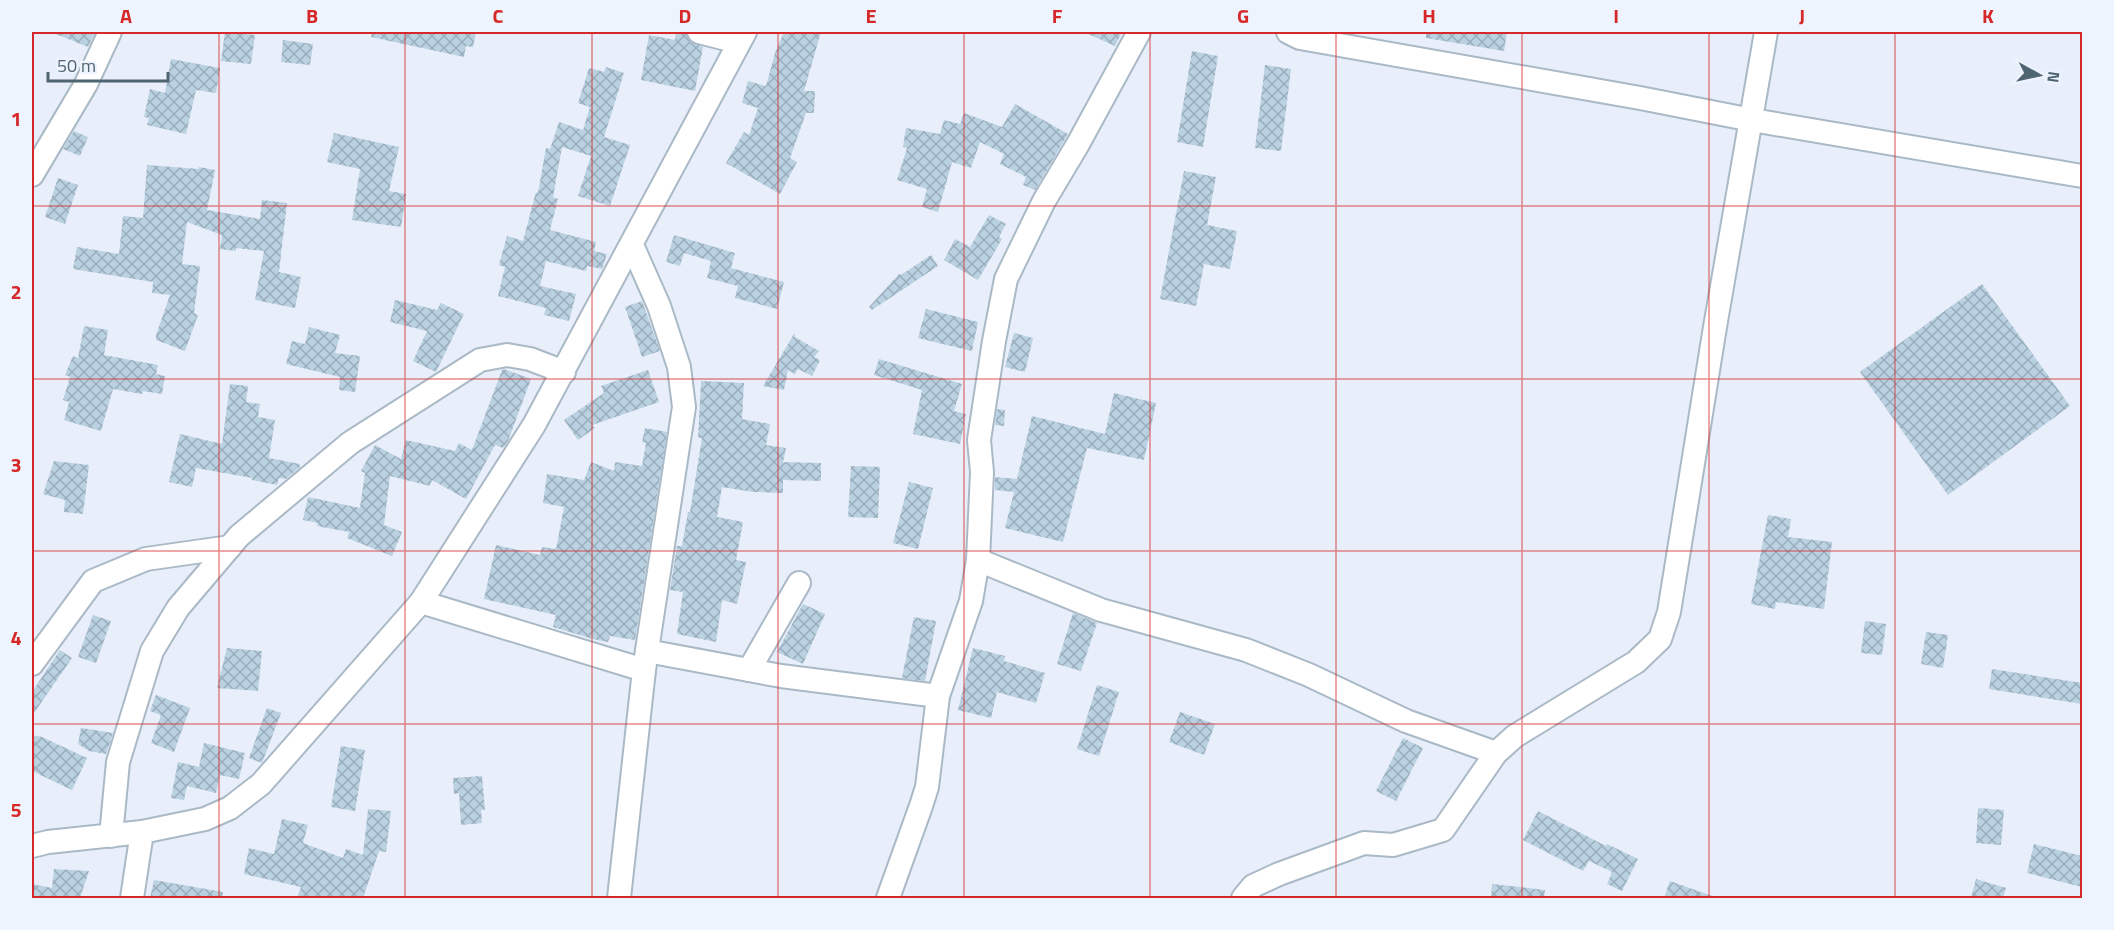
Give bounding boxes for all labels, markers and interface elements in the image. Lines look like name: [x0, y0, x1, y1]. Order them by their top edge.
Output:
text: A: [120, 0, 132, 31]
text: B: [306, 0, 318, 31]
text: C: [493, 0, 504, 31]
text: D: [679, 0, 691, 31]
text: E: [865, 0, 877, 31]
text: F: [1052, 0, 1063, 31]
text: G: [1237, 0, 1249, 31]
text: H: [1422, 0, 1436, 31]
text: I: [1613, 0, 1619, 31]
text: J: [1799, 0, 1805, 31]
text: K: [1982, 0, 1994, 31]
scale bar: [48, 45, 168, 83]
north arrow: [2009, 45, 2069, 105]
text: 50 m: [57, 52, 96, 79]
text: N: [2041, 70, 2067, 84]
text: 1: [10, 103, 22, 134]
text: 2: [10, 276, 22, 307]
text: 3: [10, 449, 22, 480]
text: 4: [10, 622, 22, 653]
text: 5: [10, 794, 22, 825]

